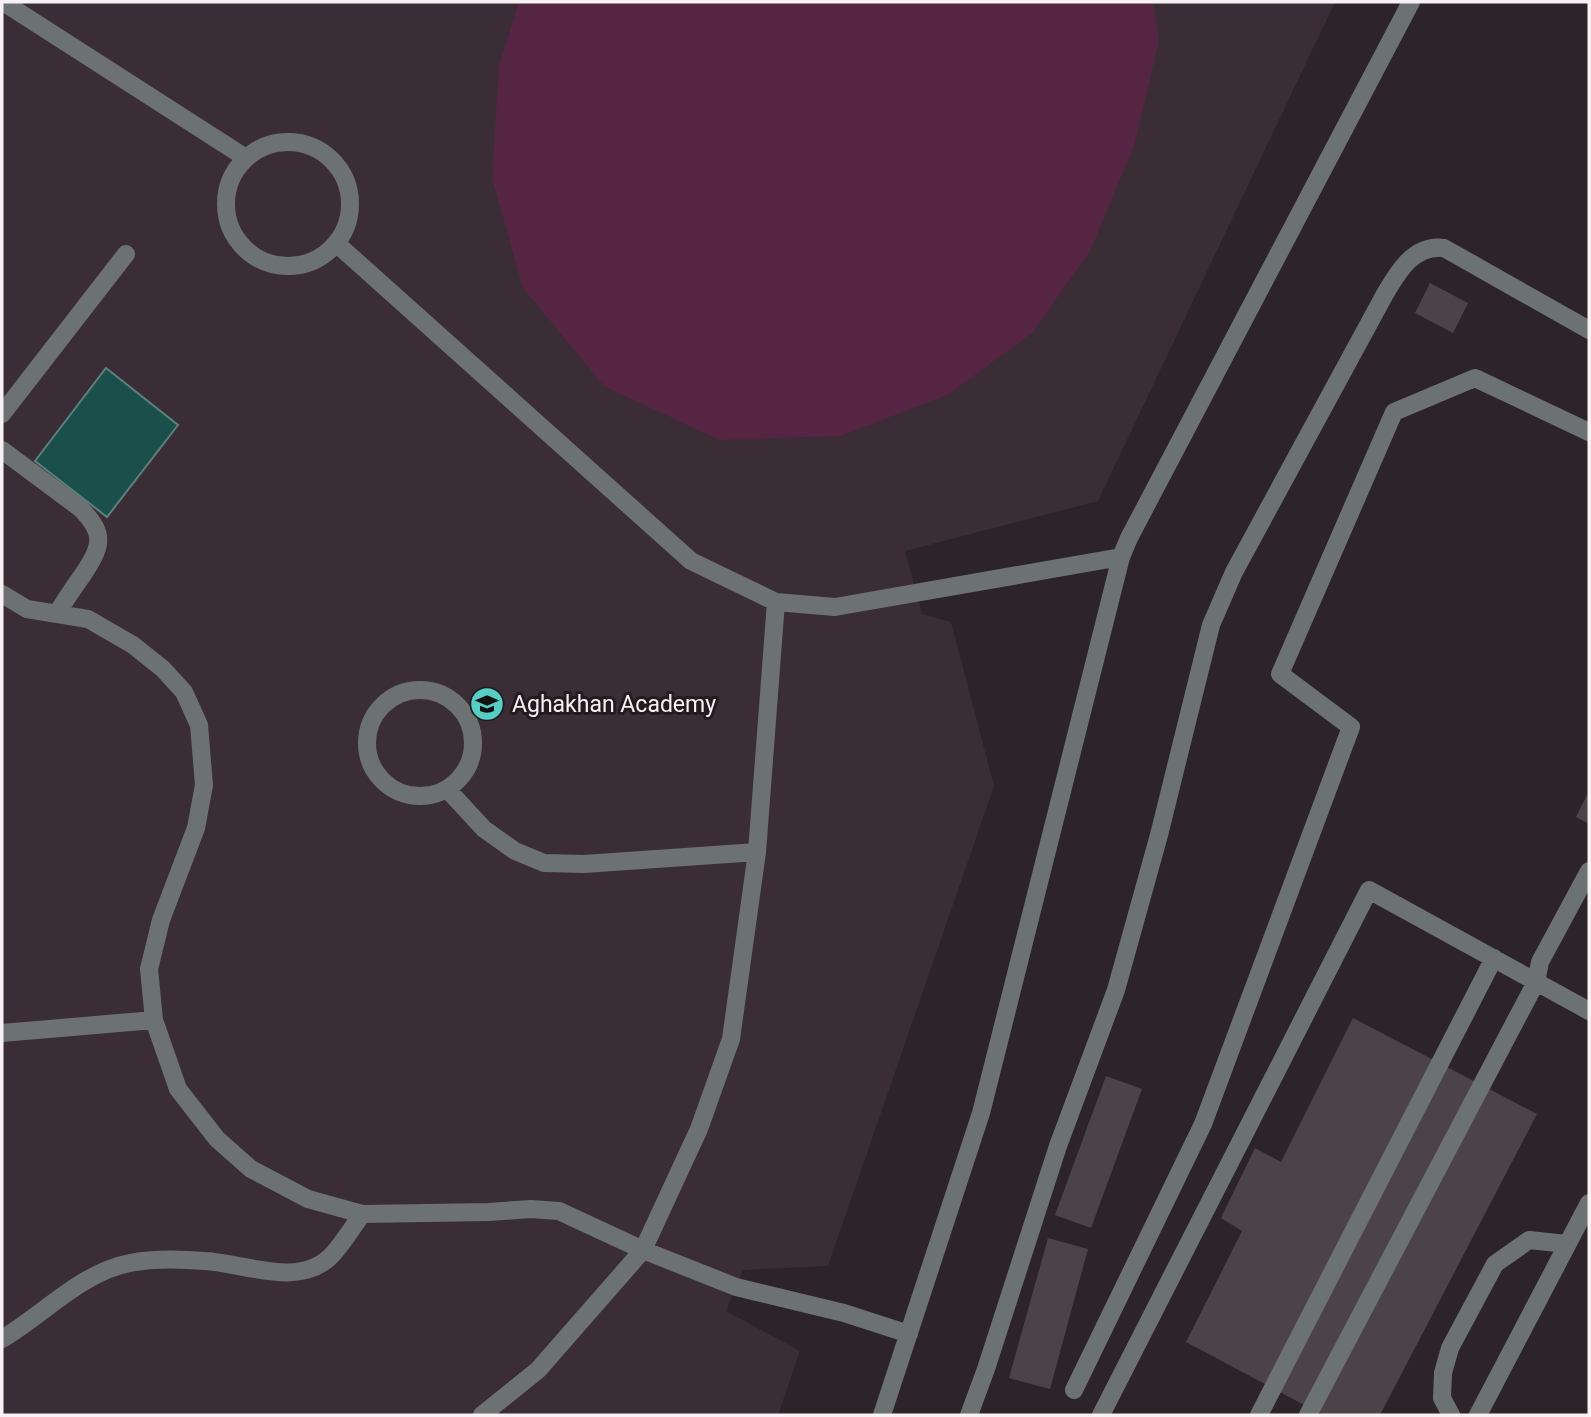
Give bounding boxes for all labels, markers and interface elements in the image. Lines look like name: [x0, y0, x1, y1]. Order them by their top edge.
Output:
school or university icon: Aghakhan Academy: [468, 685, 506, 723]
place label: Aghakhan Academy: [512, 691, 716, 718]

